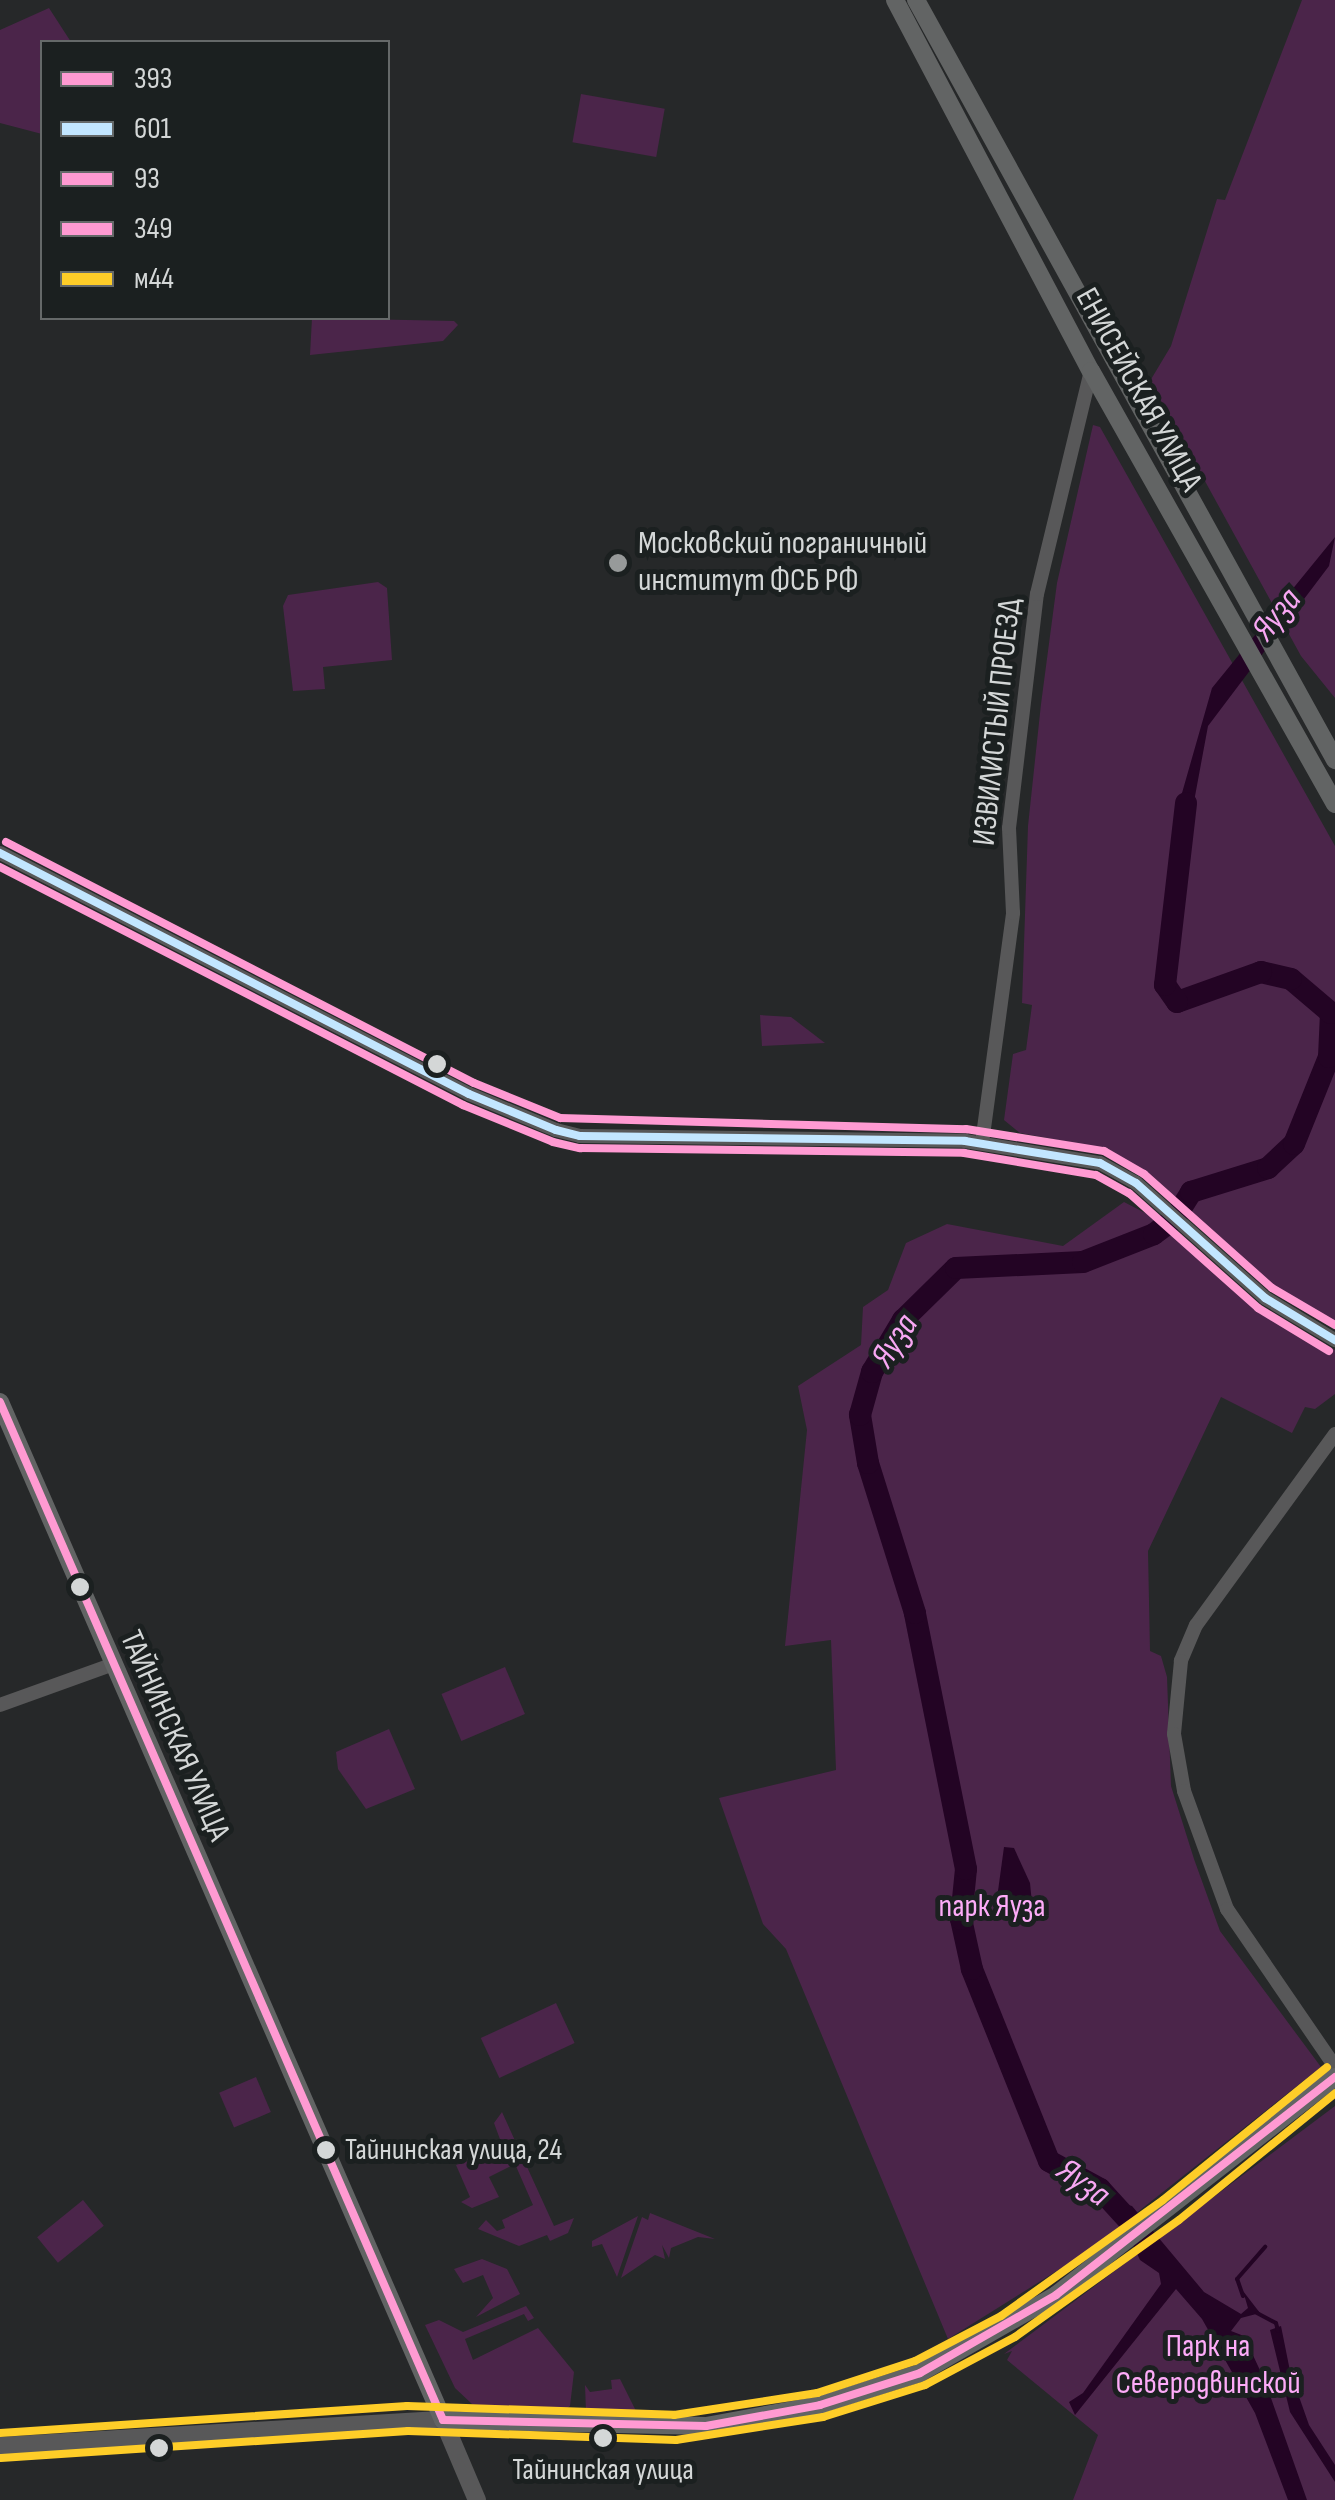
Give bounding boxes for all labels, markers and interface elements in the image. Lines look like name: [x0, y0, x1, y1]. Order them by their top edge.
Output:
legend: [40, 40, 390, 320]
text: 393: [134, 61, 172, 97]
text: 601: [134, 111, 171, 147]
text: 93: [134, 161, 160, 197]
text: 349: [134, 211, 173, 247]
text: м44: [134, 261, 174, 297]
street label: ЕНИСЕЙСКАЯ УЛИЦА: [1066, 282, 1210, 498]
place label: Московский пограничный институт ФСБ РФ: [638, 526, 927, 601]
marker: Московский пограничный институт ФСБ РФ: [607, 552, 629, 574]
water label: Яуза: [1243, 580, 1311, 650]
street label: ИЗВИЛИСТЫЙ ПРОЕЗД: [966, 596, 1030, 848]
unlabelled marker: [427, 1054, 447, 1074]
water label: Яуза: [862, 1306, 928, 1376]
unlabelled marker: [70, 1577, 90, 1597]
street label: ТАЙНИНСКАЯ УЛИЦА: [110, 1625, 238, 1847]
park label: парк Яуза: [938, 1888, 1046, 1926]
place label: Тайнинская улица, 24: [345, 2132, 562, 2168]
marker: Тайнинская улица, 24: [316, 2140, 336, 2160]
water label: Яуза: [1048, 2150, 1118, 2216]
park label: Парк на Северодвинской: [1115, 2329, 1301, 2404]
marker: Тайнинская улица: [593, 2428, 613, 2448]
unlabelled marker: [149, 2438, 169, 2458]
place label: Тайнинская улица: [512, 2452, 694, 2488]

